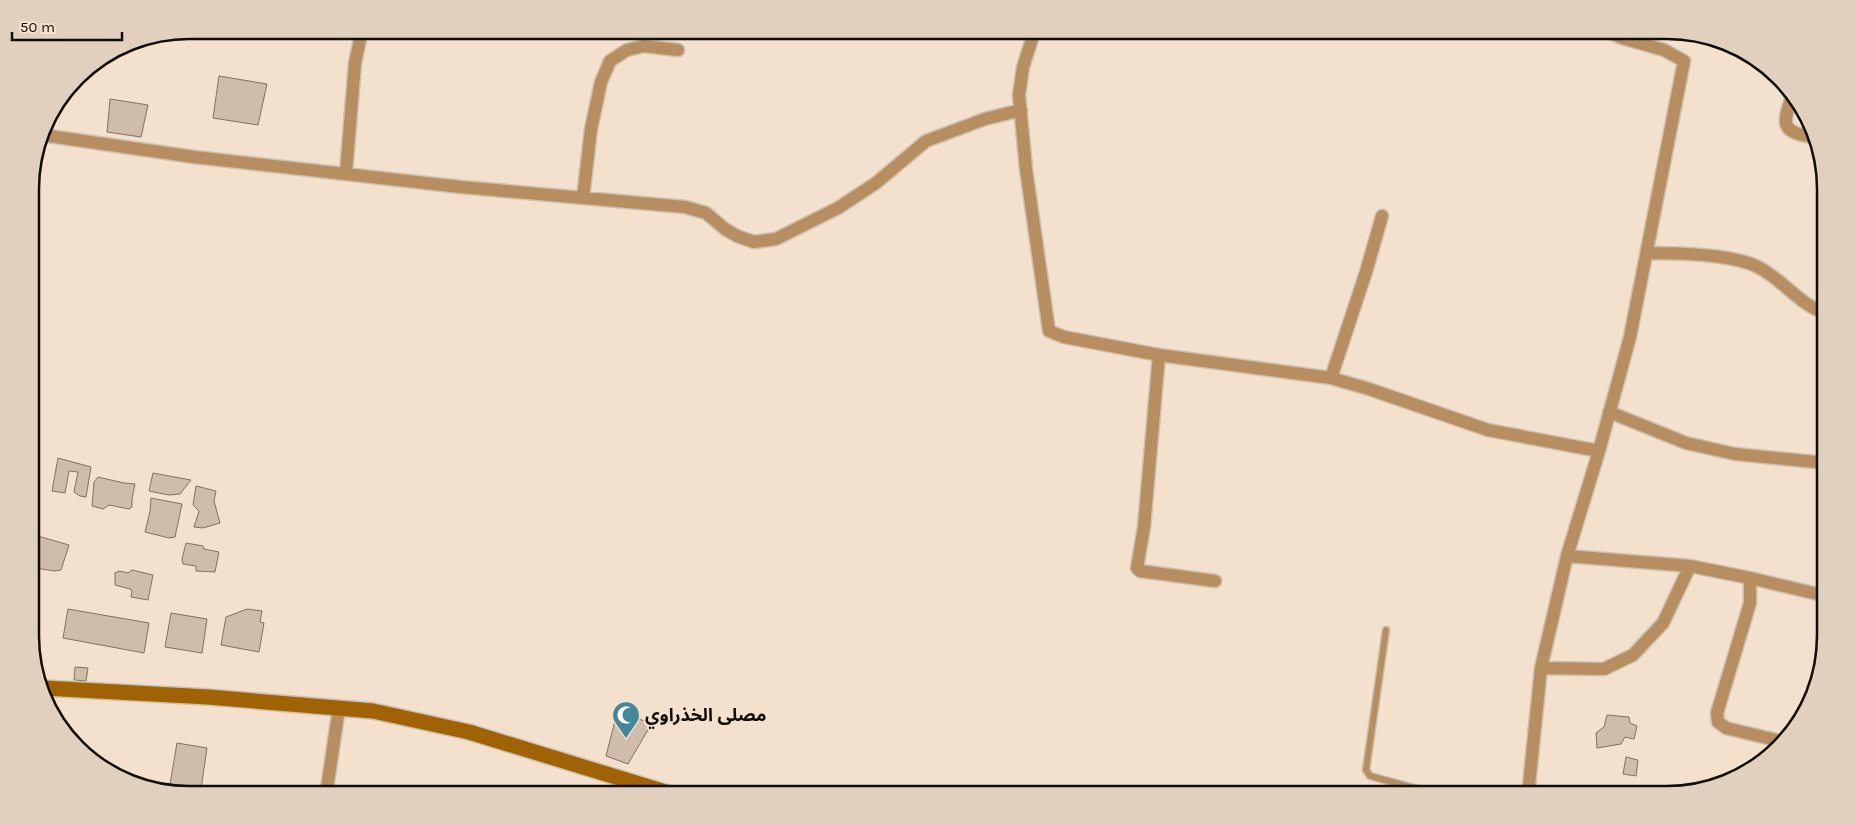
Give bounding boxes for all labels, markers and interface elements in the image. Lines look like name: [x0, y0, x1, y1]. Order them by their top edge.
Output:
scale bar: [12, 10, 122, 42]
text: 50 m: [20, 18, 55, 36]
mosque icon: مصلى الخذراوي: [611, 700, 641, 739]
place label: مصلى الخذراوي: [645, 704, 767, 729]

